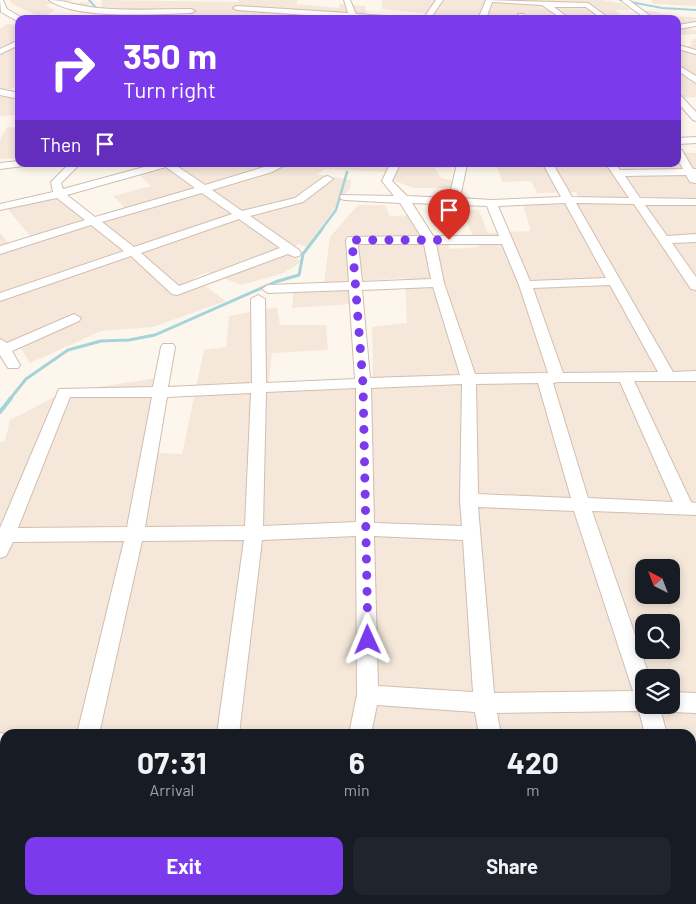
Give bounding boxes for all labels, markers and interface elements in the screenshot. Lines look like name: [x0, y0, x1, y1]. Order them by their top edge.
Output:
text: 350 m: [123, 34, 217, 76]
icon: right: [40, 35, 105, 100]
text: Turn right: [123, 76, 216, 102]
icon: arrive: [91, 130, 119, 158]
text: Then: [40, 133, 81, 156]
pin: [428, 189, 470, 240]
icon: arrive: [435, 196, 463, 224]
north arrow: [635, 559, 680, 604]
map controls: [635, 559, 680, 714]
position arrow: [341, 613, 393, 665]
button: search: [635, 614, 680, 659]
button: layers: [635, 669, 680, 714]
text: 07:31: [137, 744, 207, 780]
text: 6: [349, 744, 365, 780]
text: 420: [507, 744, 559, 780]
text: Arrival: [150, 780, 194, 799]
text: min: [344, 780, 370, 799]
text: m: [526, 780, 539, 799]
button: Exit: [25, 837, 343, 895]
button: Share: [353, 837, 671, 895]

